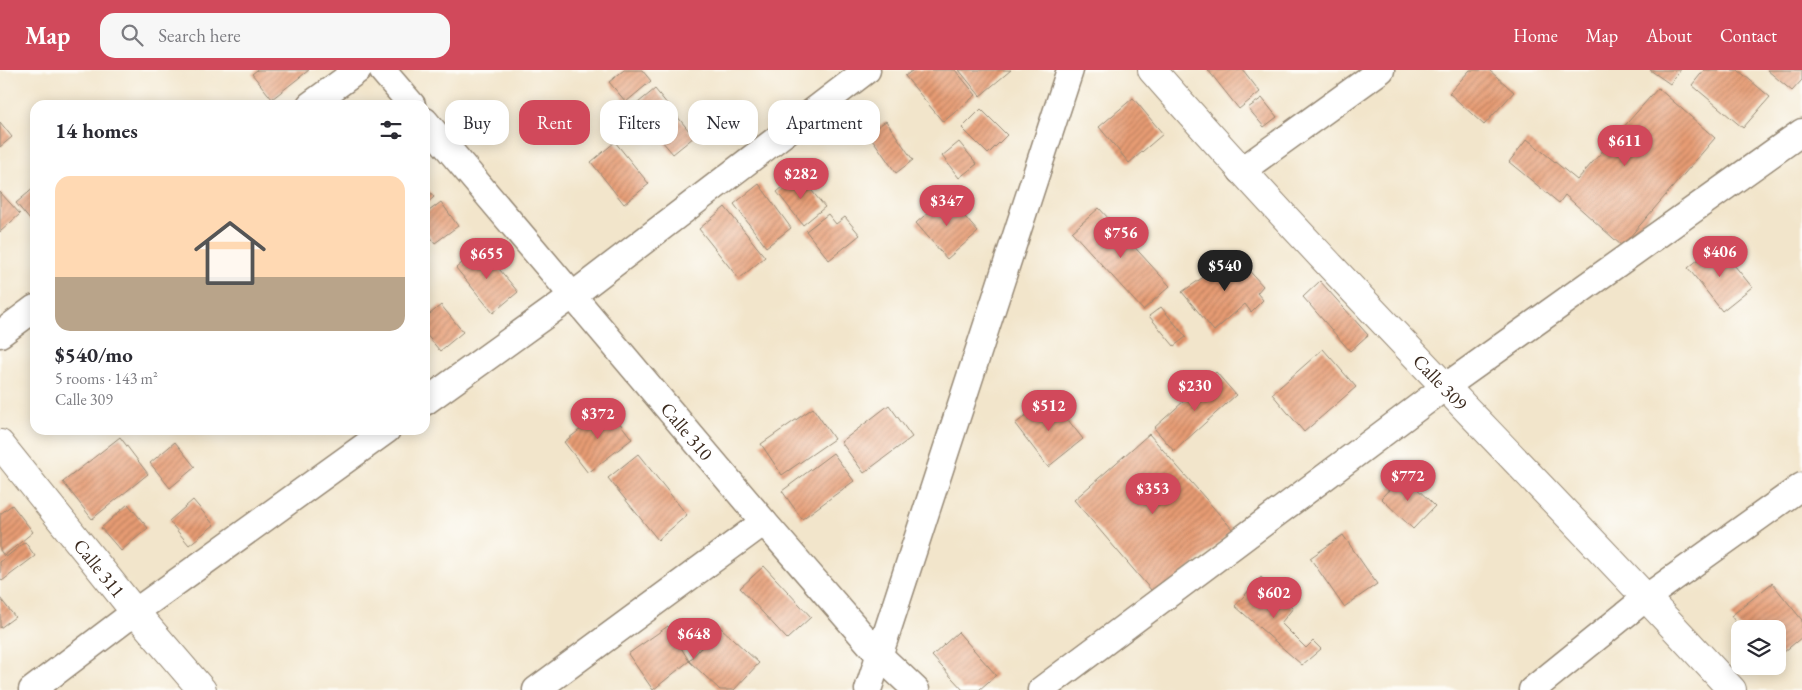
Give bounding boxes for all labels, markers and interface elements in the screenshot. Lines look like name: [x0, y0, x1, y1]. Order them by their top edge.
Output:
search box: [100, 13, 450, 58]
text: Map: [25, 20, 70, 51]
icon: search: [118, 21, 146, 49]
text: Search here: [158, 23, 241, 48]
text: Home: [1513, 24, 1558, 47]
text: Map: [1586, 24, 1618, 47]
text: About: [1646, 24, 1692, 47]
text: Contact: [1720, 24, 1777, 47]
chip: Buy: [445, 100, 509, 145]
chip: Rent: [519, 100, 590, 145]
chip: Filters: [600, 100, 678, 145]
chip: New: [688, 100, 758, 145]
chip: Apartment: [768, 100, 880, 145]
icon: filters: [377, 116, 405, 144]
text: 14 homes: [55, 117, 138, 144]
pin: $611: [1595, 124, 1655, 167]
text: $611: [1609, 130, 1641, 151]
pin: $282: [771, 158, 831, 200]
text: $282: [785, 163, 817, 184]
pin: $347: [917, 184, 977, 227]
text: $347: [931, 190, 963, 211]
icon: home: [185, 208, 275, 298]
pin: $756: [1091, 216, 1151, 259]
text: $756: [1105, 222, 1137, 243]
pin: $406: [1690, 236, 1750, 278]
pin: $655: [457, 238, 517, 280]
text: $406: [1704, 241, 1736, 262]
text: $655: [471, 243, 503, 264]
pin: $540: [1195, 250, 1255, 292]
text: $540: [1209, 255, 1241, 276]
text: $540/mo: [55, 341, 133, 368]
street label: Calle 309: [1407, 349, 1473, 416]
text: 5 rooms · 143 m²: [55, 368, 158, 389]
pin: $230: [1165, 370, 1225, 412]
text: $230: [1179, 375, 1211, 396]
text: Calle 309: [55, 389, 113, 410]
pin: $512: [1019, 390, 1079, 432]
text: $512: [1033, 395, 1065, 416]
street label: Calle 310: [655, 397, 718, 466]
pin: $372: [568, 398, 628, 440]
text: $372: [582, 403, 614, 424]
pin: $772: [1378, 460, 1438, 502]
text: $772: [1392, 465, 1424, 486]
pin: $353: [1123, 472, 1183, 515]
text: $353: [1137, 478, 1169, 499]
street label: Calle 311: [68, 534, 131, 603]
pin: $602: [1244, 576, 1304, 619]
text: $602: [1258, 582, 1290, 603]
pin: $648: [664, 618, 724, 660]
map controls: [1731, 620, 1786, 675]
button: layers: [1731, 620, 1786, 675]
text: $648: [678, 623, 710, 644]

